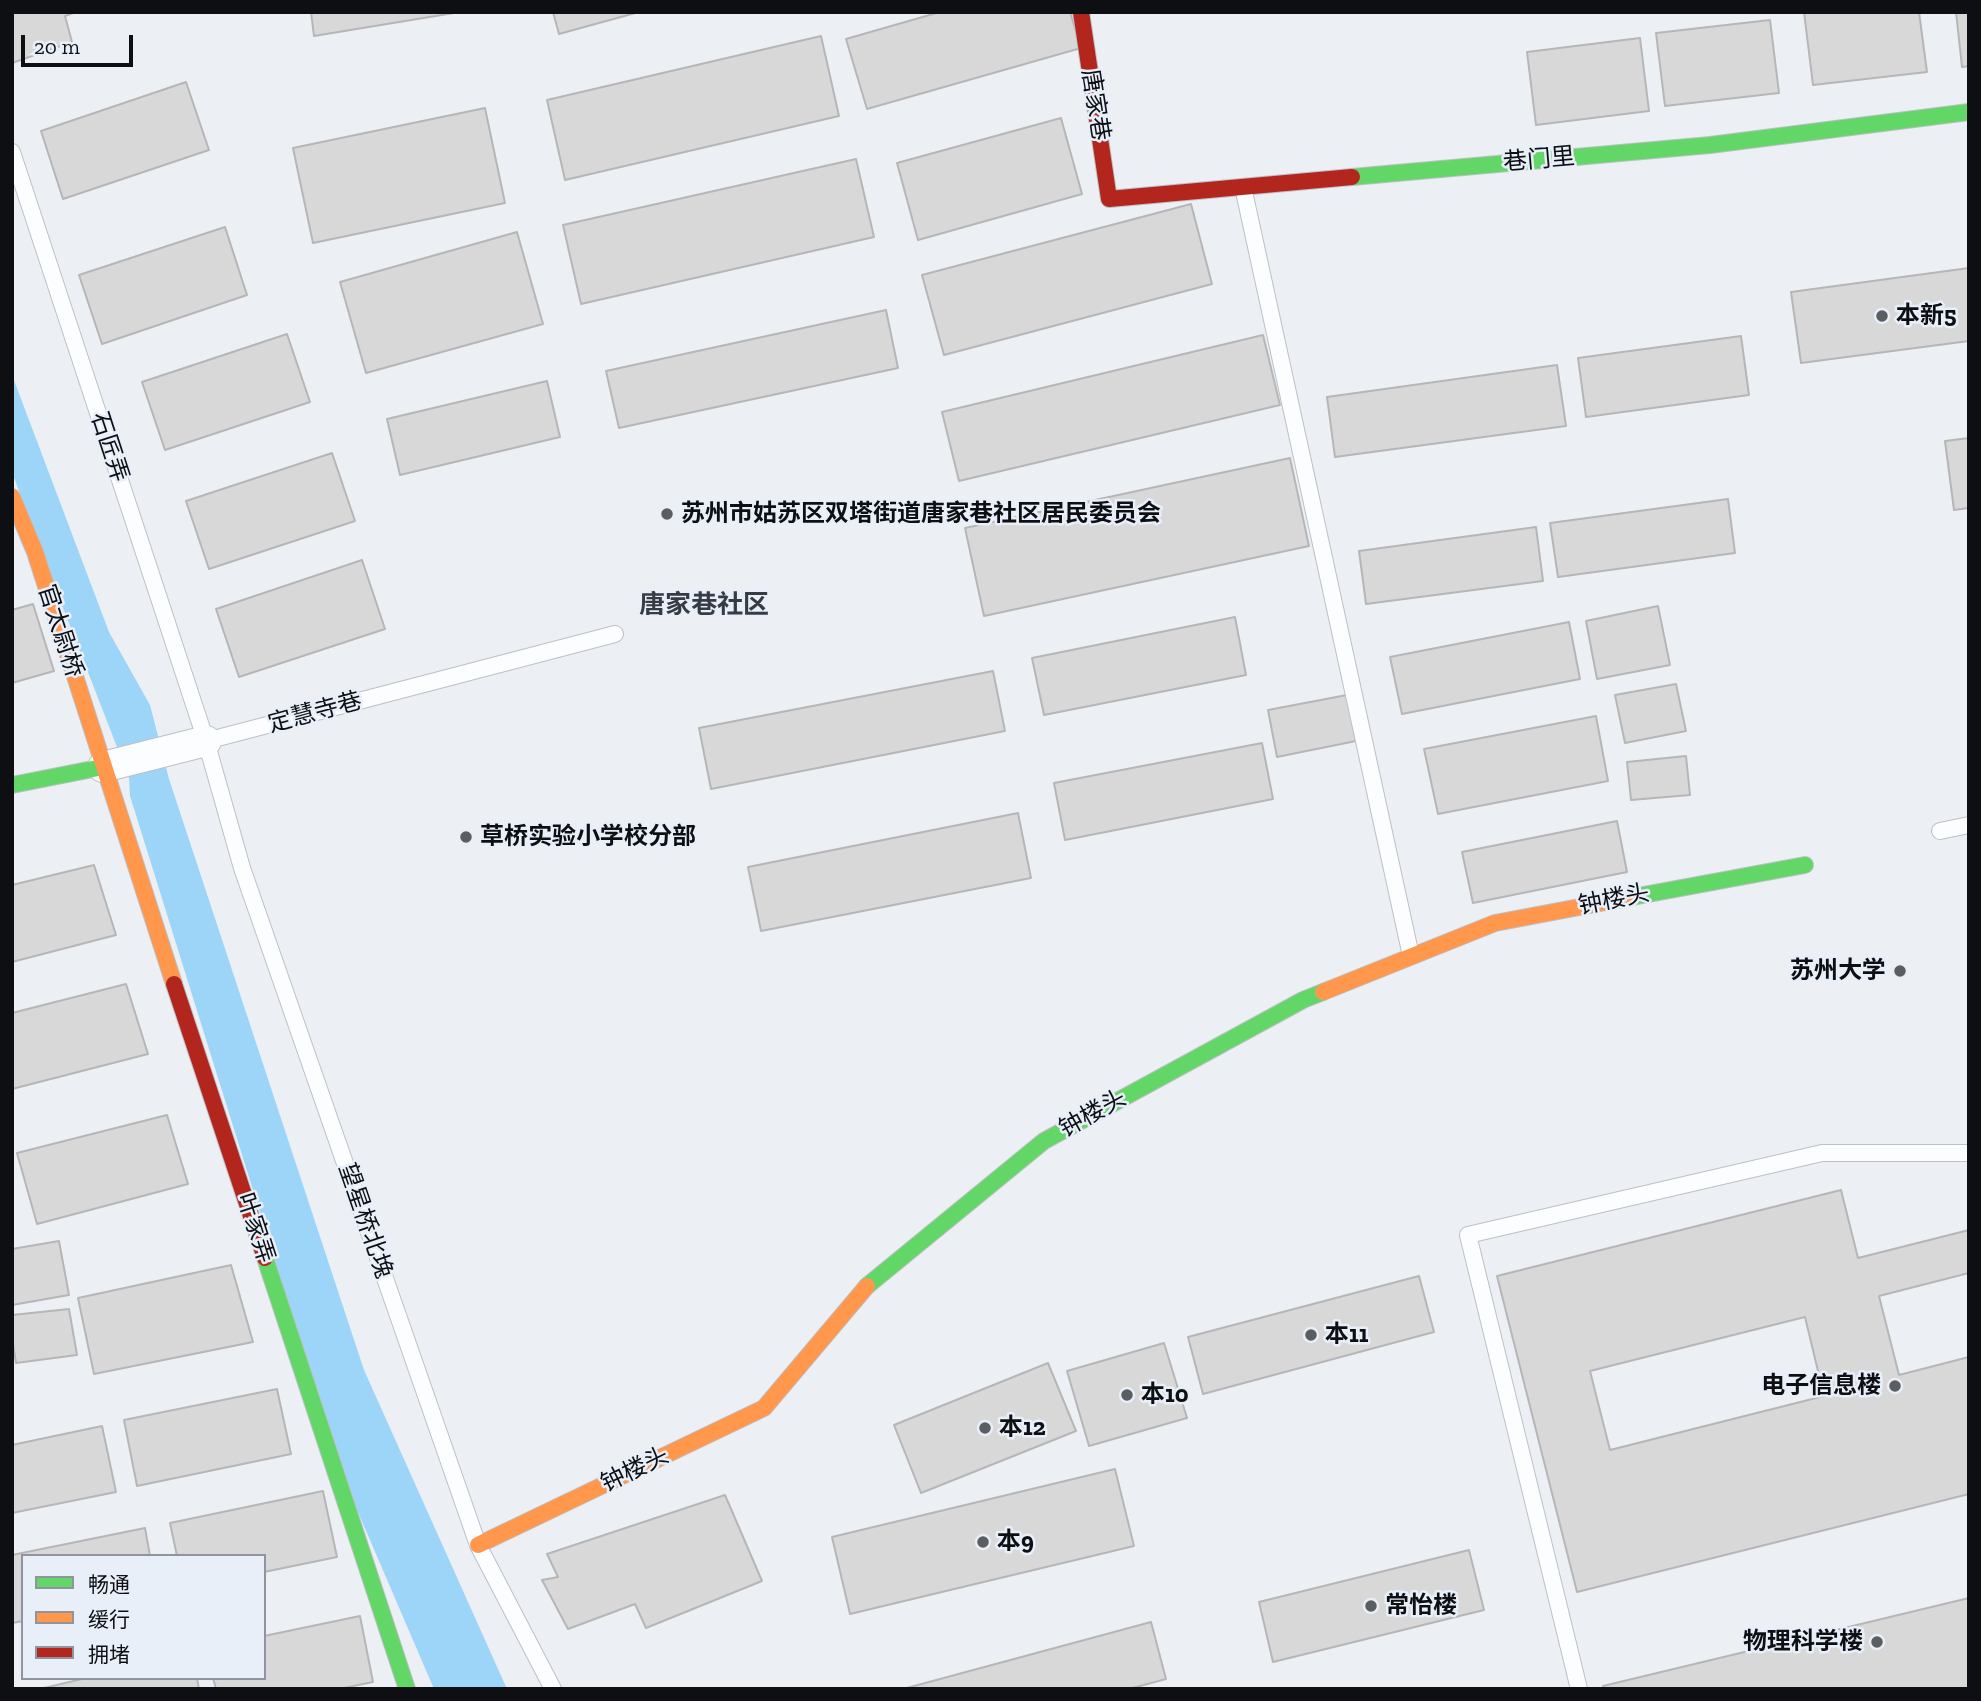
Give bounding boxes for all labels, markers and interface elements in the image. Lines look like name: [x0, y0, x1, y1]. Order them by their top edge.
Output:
scale bar: [24, 21, 136, 65]
text: 20 m: [34, 34, 80, 59]
street label: 唐家巷: [1075, 67, 1115, 143]
street label: 巷门里: [1502, 143, 1576, 177]
place label: 本新5: [1896, 302, 1957, 330]
marker: 本新5: [1874, 308, 1890, 324]
street label: 石匠弄: [84, 408, 134, 486]
place label: 苏州市姑苏区双塔街道唐家巷社区居民委员会: [681, 500, 1161, 528]
marker: 苏州市姑苏区双塔街道唐家巷社区居民委员会: [659, 506, 675, 522]
street label: 官太尉桥: [31, 581, 89, 681]
district label: 唐家巷社区: [639, 590, 769, 622]
street label: 定慧寺巷: [265, 687, 365, 739]
place label: 草桥实验小学校分部: [480, 823, 696, 851]
marker: 草桥实验小学校分部: [458, 829, 474, 845]
street label: 钟楼头: [1576, 879, 1652, 921]
place label: 苏州大学: [1790, 957, 1886, 985]
marker: 苏州大学: [1892, 963, 1908, 979]
street label: 钟楼头: [1055, 1084, 1131, 1144]
street label: 望星桥北堍: [332, 1160, 398, 1282]
street label: 叶家弄: [230, 1189, 280, 1267]
place label: 本11: [1325, 1321, 1368, 1349]
marker: 本11: [1303, 1327, 1319, 1343]
place label: 电子信息楼: [1761, 1372, 1881, 1400]
marker: 电子信息楼: [1887, 1378, 1903, 1394]
place label: 本10: [1141, 1381, 1189, 1409]
marker: 本10: [1119, 1387, 1135, 1403]
place label: 本12: [999, 1414, 1046, 1442]
marker: 本12: [977, 1420, 993, 1436]
street label: 钟楼头: [596, 1441, 674, 1499]
place label: 本9: [997, 1528, 1034, 1556]
marker: 本9: [975, 1534, 991, 1550]
legend: [21, 1554, 266, 1680]
text: 畅通: [88, 1572, 130, 1597]
place label: 常怡楼: [1385, 1592, 1457, 1620]
marker: 常怡楼: [1363, 1598, 1379, 1614]
text: 缓行: [88, 1607, 130, 1632]
place label: 物理科学楼: [1743, 1628, 1863, 1656]
marker: 物理科学楼: [1869, 1634, 1885, 1650]
text: 拥堵: [88, 1642, 130, 1667]

